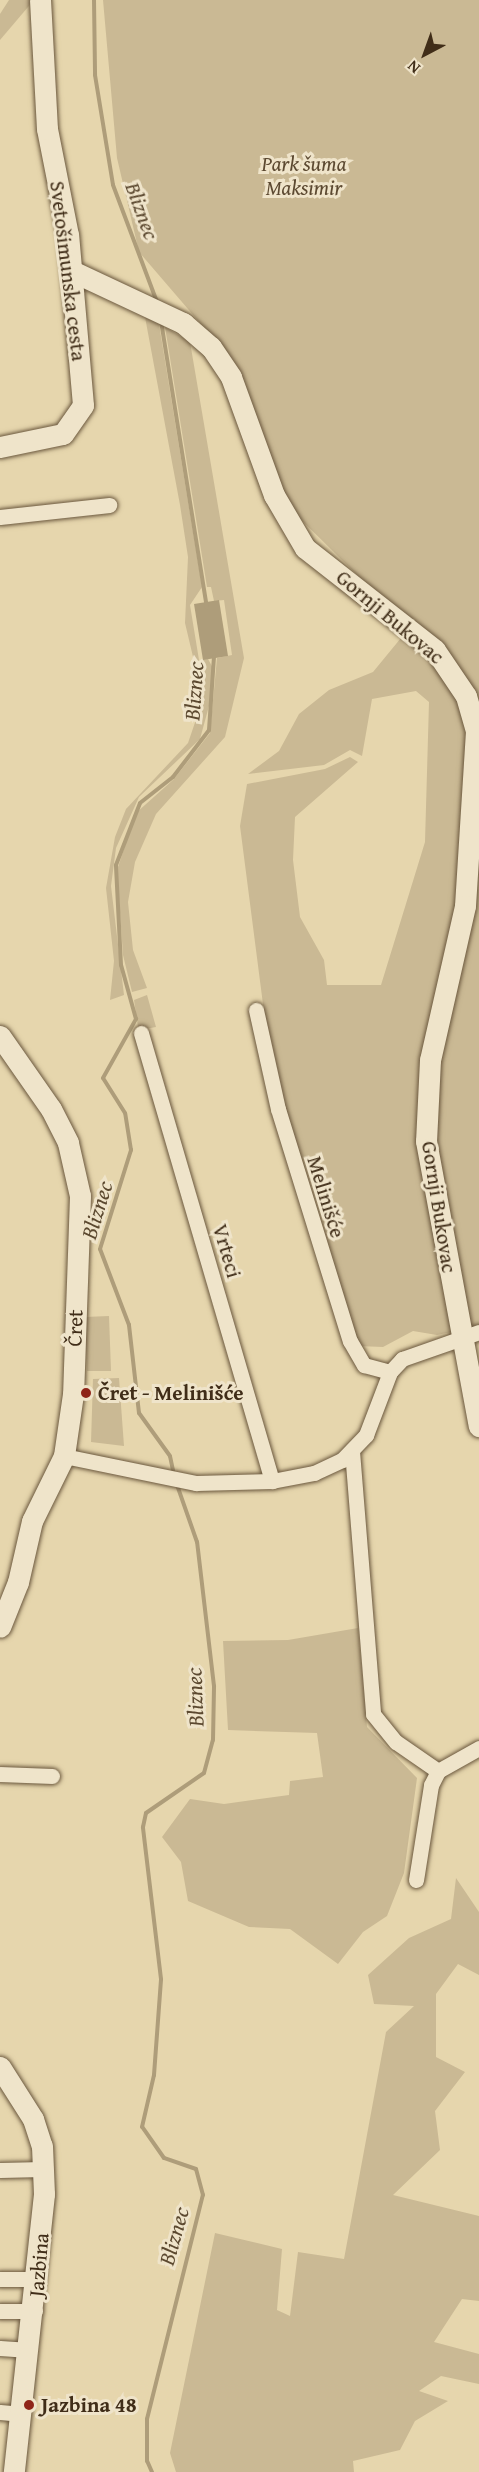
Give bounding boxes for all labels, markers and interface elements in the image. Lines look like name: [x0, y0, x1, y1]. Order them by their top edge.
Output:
north arrow: [395, 24, 455, 84]
text: N: [401, 55, 425, 80]
park label: Park šuma Maksimir: [262, 151, 346, 201]
water label: Bliznec: [119, 179, 165, 243]
street label: Svetošimunska cesta: [44, 180, 92, 362]
street label: Gornji Bukovac: [331, 565, 449, 669]
water label: Bliznec: [179, 660, 209, 722]
street label: Gornji Bukovac: [416, 1139, 462, 1275]
street label: Melinišće: [302, 1153, 350, 1241]
water label: Bliznec: [76, 1178, 118, 1242]
street label: Vrteci: [207, 1221, 247, 1281]
street label: Čret: [62, 1309, 88, 1347]
place label: Čret - Melinišće: [98, 1380, 244, 1406]
marker: Čret - Melinišće: [79, 1386, 93, 1400]
water label: Bliznec: [181, 1667, 209, 1727]
water label: Bliznec: [153, 2204, 195, 2268]
street label: Jazbina: [24, 2232, 54, 2298]
place label: Jazbina 48: [41, 2392, 137, 2418]
marker: Jazbina 48: [22, 2398, 36, 2412]

